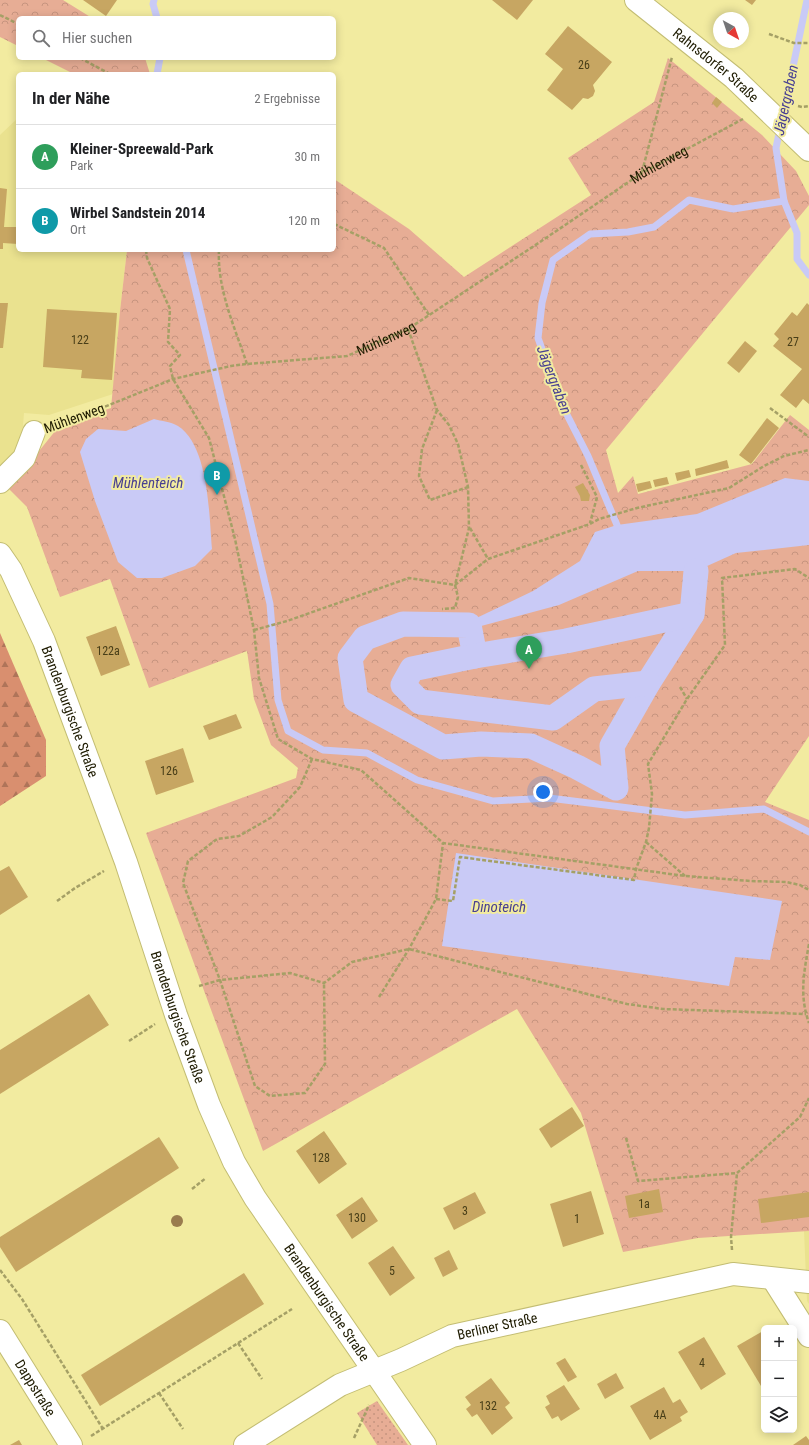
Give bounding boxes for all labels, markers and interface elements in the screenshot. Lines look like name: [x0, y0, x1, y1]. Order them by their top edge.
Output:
north arrow: [713, 12, 749, 48]
search box: [16, 16, 336, 60]
street label: Rahnsdorfer Straße: [670, 25, 762, 106]
icon: search: [30, 27, 52, 49]
text: Hier suchen: [62, 29, 132, 47]
house number: 26: [578, 58, 590, 72]
water label: Jägergraben: [770, 63, 802, 137]
text: In der Nähe: [32, 88, 110, 108]
text: 2 Ergebnisse: [254, 91, 320, 106]
text: Kleiner-Spreewald-Park: [70, 140, 214, 158]
street label: Mühlenweg: [627, 142, 690, 187]
text: A: [41, 149, 49, 164]
text: 30 m: [294, 149, 320, 164]
text: Park: [70, 158, 93, 173]
text: Wirbel Sandstein 2014: [70, 204, 205, 222]
text: B: [41, 213, 49, 228]
text: 120 m: [288, 213, 320, 228]
text: Ort: [70, 222, 86, 237]
street label: Mühlenweg: [354, 318, 419, 359]
house number: 122: [71, 333, 89, 347]
house number: 27: [787, 335, 799, 349]
water label: Jägergraben: [533, 343, 575, 417]
street label: Mühlenweg: [42, 400, 106, 436]
pin: B: [204, 462, 230, 495]
water label: Mühlenteich: [113, 474, 183, 492]
pin: A: [516, 636, 542, 669]
street label: Brandenburgische Straße: [39, 644, 102, 780]
house number: 122a: [96, 644, 120, 658]
house number: 126: [160, 764, 178, 778]
your location: [533, 782, 553, 802]
water label: Dinoteich: [472, 898, 526, 916]
street label: Brandenburgische Straße: [148, 949, 208, 1086]
house number: 128: [312, 1151, 330, 1165]
house number: 1a: [638, 1197, 650, 1211]
house number: 3: [462, 1204, 468, 1218]
house number: 130: [348, 1211, 366, 1225]
house number: 1: [574, 1212, 580, 1226]
street label: Brandenburgische Straße: [281, 1241, 373, 1365]
house number: 5: [389, 1264, 395, 1278]
street label: Berliner Straße: [456, 1309, 539, 1343]
map controls: [761, 1325, 797, 1433]
button: +: [761, 1325, 797, 1361]
house number: 4: [699, 1356, 705, 1370]
street label: Dappstraße: [12, 1357, 59, 1419]
button: −: [761, 1361, 797, 1397]
button: layers: [761, 1397, 797, 1433]
house number: 132: [479, 1399, 497, 1413]
house number: 4A: [654, 1408, 667, 1422]

